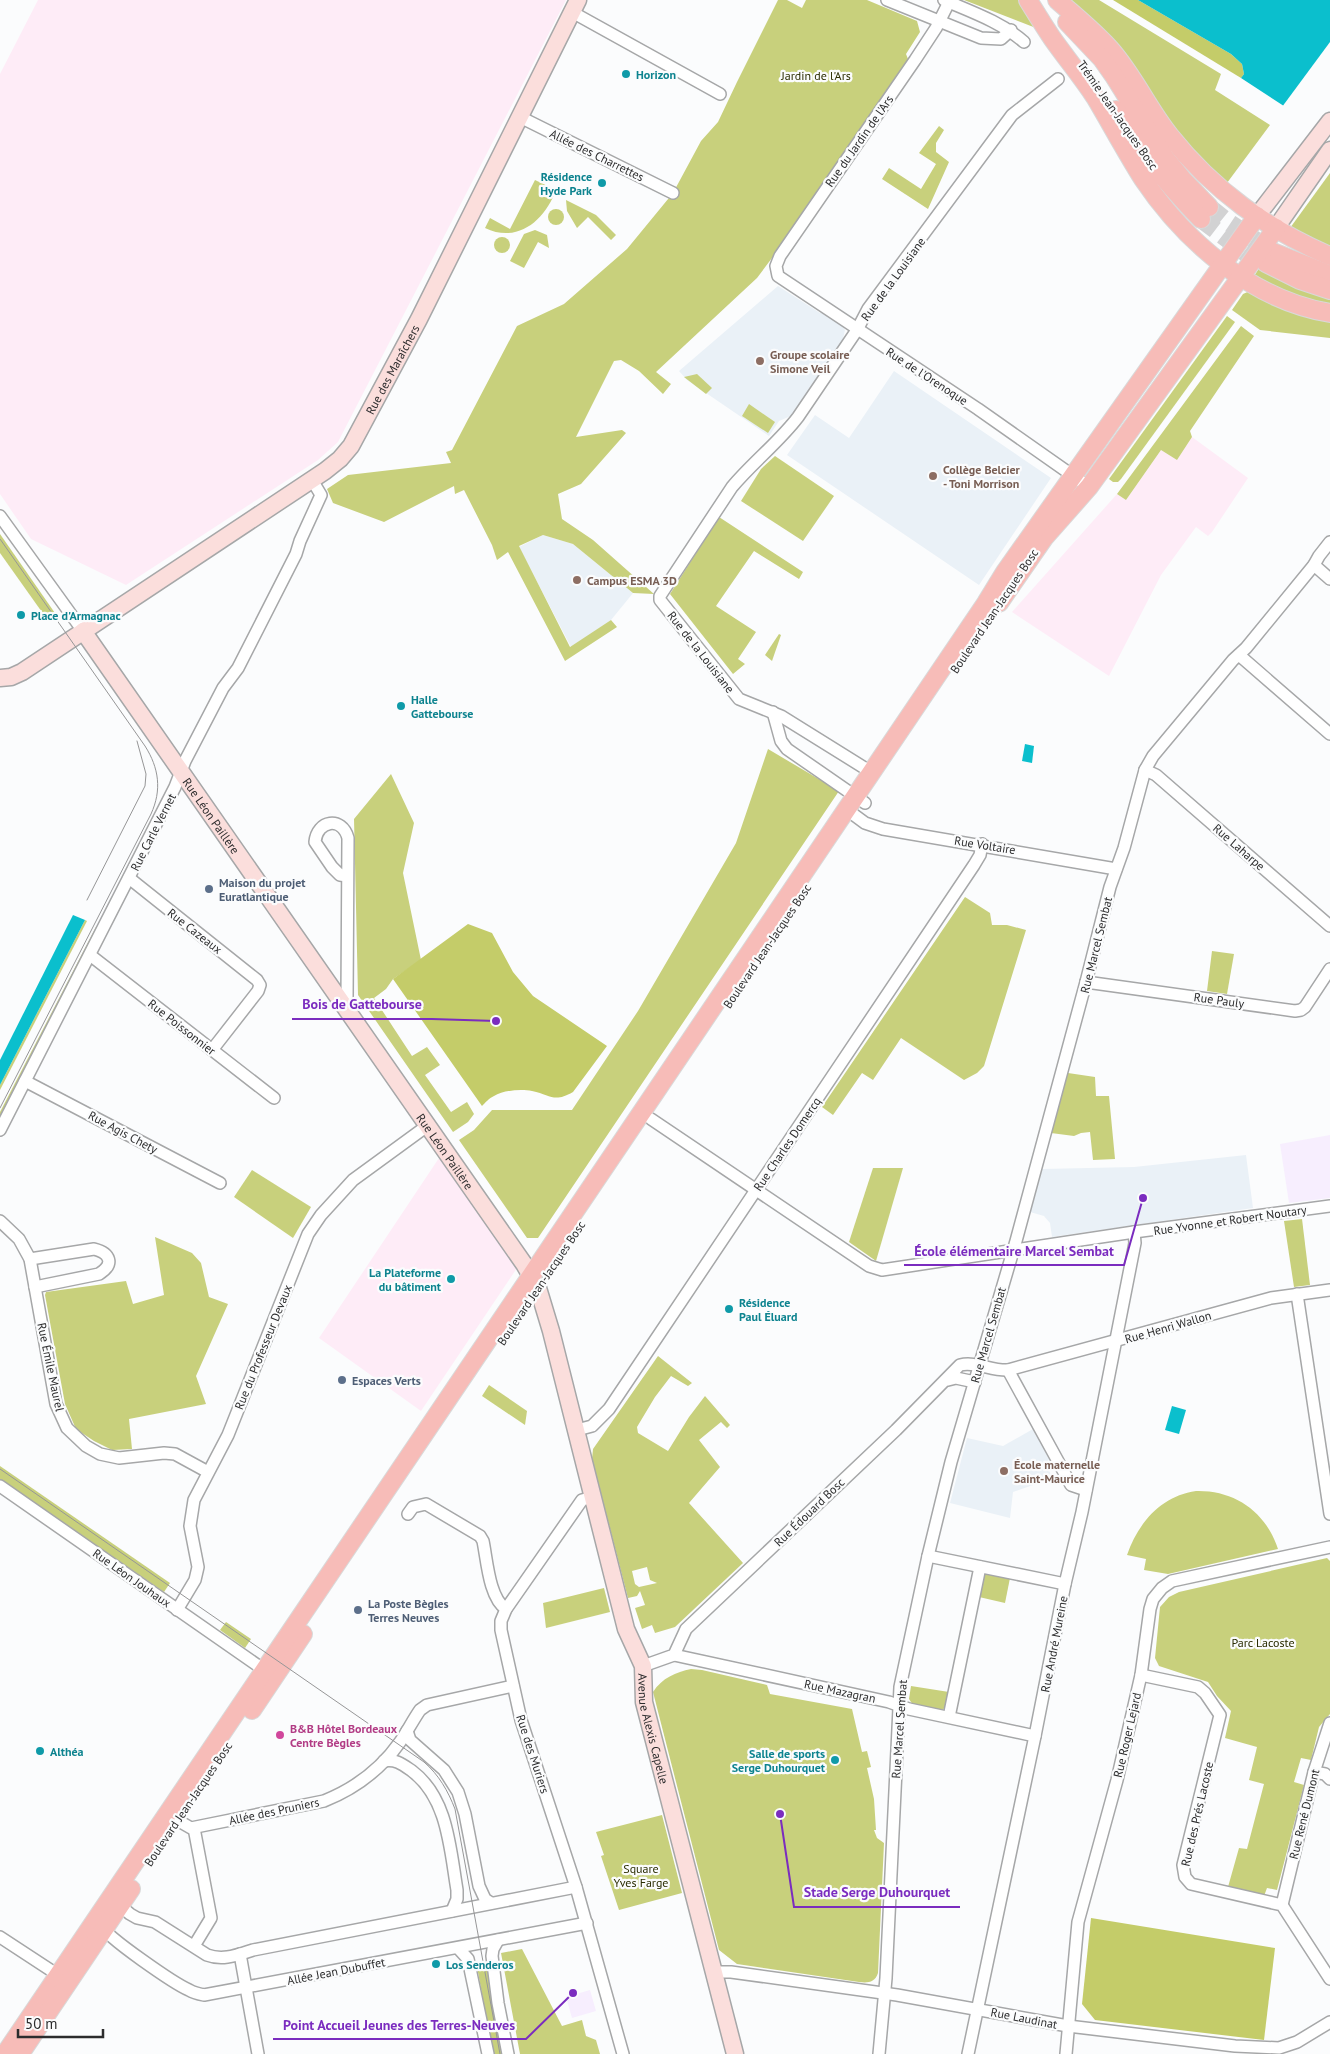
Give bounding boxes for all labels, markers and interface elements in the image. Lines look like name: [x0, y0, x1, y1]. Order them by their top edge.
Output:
street label: Trémie Jean-Jacques Bosc: [1075, 57, 1162, 173]
place label: Horizon: [636, 67, 676, 82]
marker: Horizon: [620, 68, 632, 80]
park label: Jardin de l'Ars: [780, 68, 851, 83]
street label: Rue du Jardin de l'Ars: [822, 92, 896, 190]
street label: Allée des Charrettes: [547, 126, 647, 184]
place label: Résidence Hyde Park: [540, 169, 592, 198]
marker: Résidence Hyde Park: [596, 177, 608, 189]
street label: Rue de la Louisiane: [858, 234, 928, 324]
street label: Rue des Maraîchers: [362, 322, 422, 417]
street label: Rue de l'Orenoque: [883, 344, 971, 408]
place label: Groupe scolaire Simone Veil: [770, 347, 850, 376]
marker: Groupe scolaire Simone Veil: [754, 355, 766, 367]
place label: Collège Belcier - Toni Morrison: [943, 462, 1021, 491]
marker: Collège Belcier - Toni Morrison: [927, 470, 939, 482]
street label: Boulevard Jean-Jacques Bosc: [947, 545, 1042, 676]
place label: Campus ESMA 3D: [587, 573, 677, 588]
marker: Campus ESMA 3D: [571, 574, 583, 586]
place label: Place d'Armagnac: [31, 608, 121, 623]
street label: Rue de la Louisiane: [664, 608, 738, 696]
marker: Place d'Armagnac: [15, 609, 27, 621]
place label: Halle Gattebourse: [411, 692, 473, 721]
marker: Halle Gattebourse: [395, 700, 407, 712]
street label: Rue Léon Paillère: [180, 775, 243, 857]
street label: Rue Carle Vernet: [127, 791, 179, 873]
street label: Rue Laharpe: [1210, 820, 1268, 874]
street label: Rue Voltaire: [953, 833, 1017, 857]
place label: Maison du projet Euratlantique: [219, 875, 306, 904]
street label: Boulevard Jean-Jacques Bosc: [720, 880, 815, 1011]
marker: Maison du projet Euratlantique: [203, 883, 215, 895]
street label: Rue Marcel Sembat: [1077, 895, 1115, 995]
street label: Rue Cazeaux: [165, 905, 225, 957]
street label: Rue Pauly: [1193, 989, 1245, 1011]
callout: Bois de Gattebourse: [292, 990, 432, 1019]
text: Bois de Gattebourse: [302, 995, 422, 1013]
street label: Rue Poissonnier: [145, 996, 219, 1058]
street label: Rue Charles Domercq: [750, 1094, 824, 1194]
street label: Rue Agis Chety: [86, 1107, 161, 1157]
street label: Rue Léon Paillère: [414, 1110, 477, 1192]
street label: Rue Yvonne et Robert Noutary: [1153, 1202, 1308, 1238]
street label: Boulevard Jean-Jacques Bosc: [494, 1217, 589, 1348]
callout: École élémentaire Marcel Sembat: [904, 1236, 1124, 1265]
text: École élémentaire Marcel Sembat: [914, 1242, 1114, 1260]
place label: La Plateforme du bâtiment: [369, 1265, 442, 1294]
marker: La Plateforme du bâtiment: [445, 1273, 457, 1285]
street label: Rue du Professeur Devaux: [231, 1282, 295, 1412]
street label: Rue Marcel Sembat: [967, 1285, 1009, 1385]
place label: Résidence Paul Éluard: [739, 1295, 797, 1324]
marker: Résidence Paul Éluard: [723, 1303, 735, 1315]
street label: Rue Henri Wallon: [1123, 1307, 1213, 1347]
street label: Rue Émile Maurel: [34, 1321, 68, 1413]
place label: Espaces Verts: [352, 1373, 421, 1388]
marker: Espaces Verts: [336, 1374, 348, 1386]
place label: École maternelle Saint-Maurice: [1014, 1457, 1100, 1486]
marker: École maternelle Saint-Maurice: [998, 1465, 1010, 1477]
street label: Rue Édouard Bosc: [771, 1474, 848, 1549]
street label: Rue Léon Jouhaux: [90, 1545, 174, 1611]
street label: Rue André Mureine: [1037, 1595, 1071, 1693]
place label: La Poste Bègles Terres Neuves: [368, 1596, 449, 1625]
marker: La Poste Bègles Terres Neuves: [352, 1604, 364, 1616]
park label: Parc Lacoste: [1231, 1635, 1295, 1650]
street label: Avenue Alexis Capelle: [636, 1673, 672, 1785]
street label: Rue Mazagran: [803, 1676, 877, 1706]
street label: Rue Marcel Sembat: [888, 1679, 910, 1779]
street label: Rue Roger Lejard: [1110, 1691, 1144, 1779]
street label: Rue des Muriers: [513, 1713, 553, 1795]
place label: B&B Hôtel Bordeaux Centre Bègles: [290, 1721, 398, 1750]
marker: B&B Hôtel Bordeaux Centre Bègles: [274, 1729, 286, 1741]
street label: Boulevard Jean-Jacques Bosc: [141, 1738, 236, 1869]
place label: Althéa: [50, 1744, 84, 1759]
marker: Althéa: [34, 1745, 46, 1757]
place label: Salle de sports Serge Duhourquet: [732, 1746, 826, 1775]
marker: Salle de sports Serge Duhourquet: [829, 1754, 841, 1766]
street label: Rue des Prés Lacoste: [1178, 1760, 1216, 1868]
street label: Rue René Dumont: [1286, 1767, 1322, 1861]
street label: Allée des Pruniers: [227, 1794, 321, 1828]
park label: Square Yves Farge: [614, 1861, 668, 1890]
callout: Stade Serge Duhourquet: [794, 1878, 960, 1907]
text: Stade Serge Duhourquet: [804, 1883, 950, 1901]
street label: Allée Jean Dubuffet: [286, 1954, 386, 1988]
place label: Los Senderos: [446, 1957, 514, 1972]
marker: Los Senderos: [430, 1958, 442, 1970]
street label: Rue Laudinat: [989, 2004, 1059, 2032]
scale bar: [18, 2006, 102, 2038]
callout: Point Accueil Jeunes des Terres-Neuves: [273, 2010, 526, 2039]
text: 50 m: [25, 2014, 58, 2033]
text: Point Accueil Jeunes des Terres-Neuves: [283, 2016, 515, 2034]

